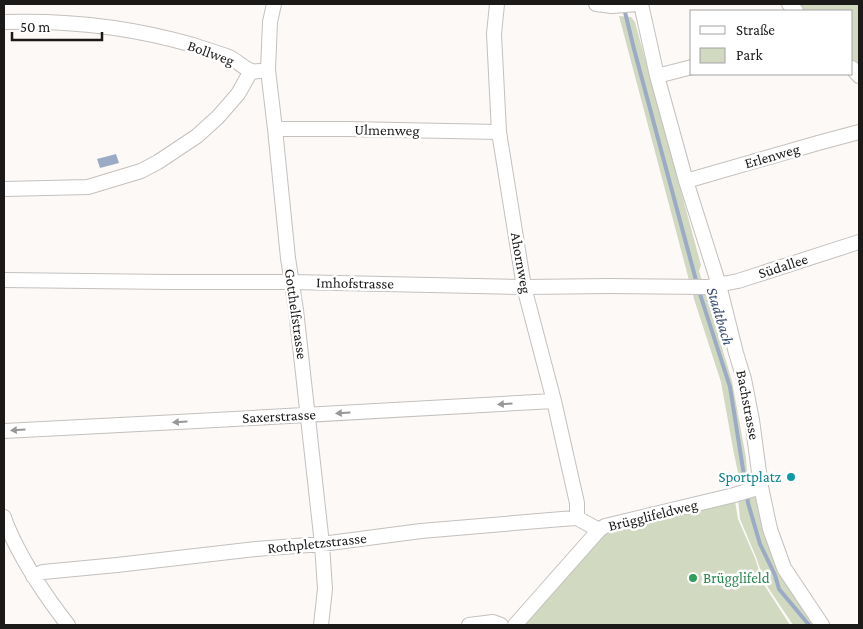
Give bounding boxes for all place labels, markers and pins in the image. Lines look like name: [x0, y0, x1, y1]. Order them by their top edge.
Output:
place label: Sportplatz: [718, 469, 781, 486]
marker: Sportplatz: [785, 471, 797, 483]
place label: Brügglifeld: [703, 570, 770, 587]
marker: Brügglifeld: [687, 572, 699, 584]

